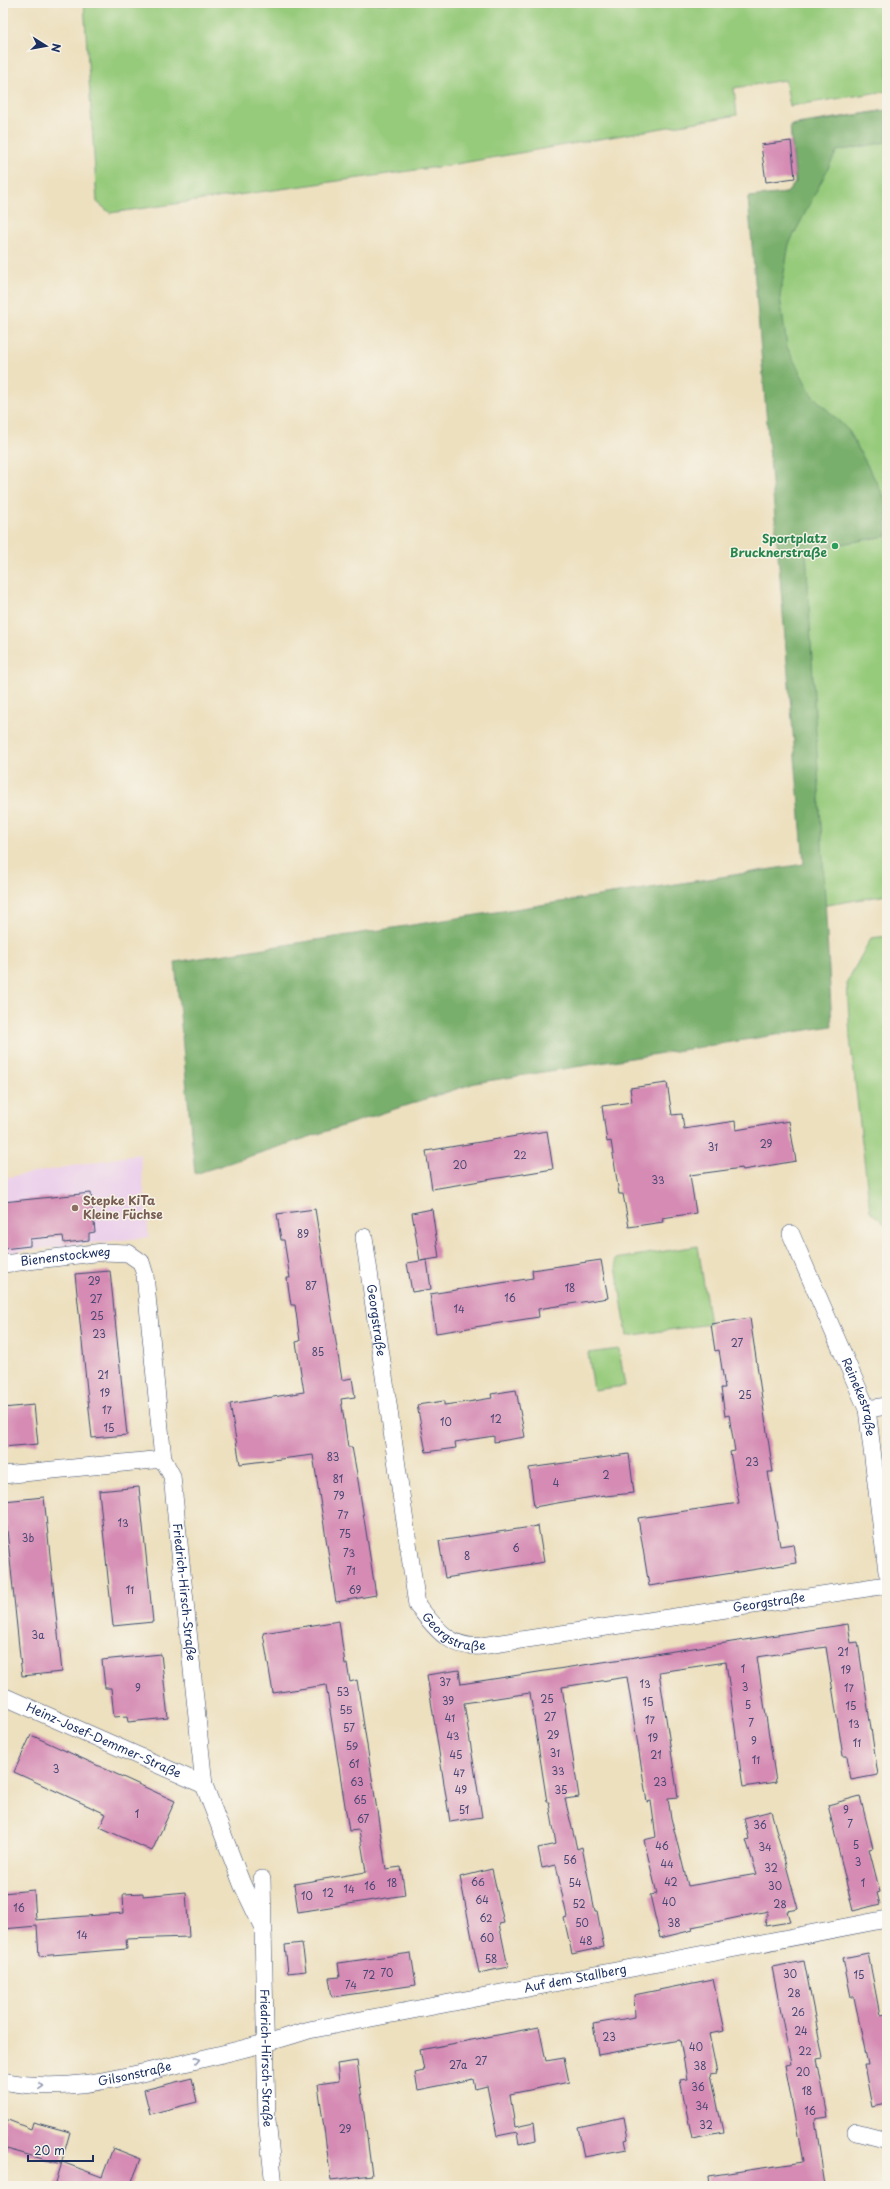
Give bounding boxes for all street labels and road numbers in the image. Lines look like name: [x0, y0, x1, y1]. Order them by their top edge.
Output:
street label: Bienenstockweg: [19, 1242, 111, 1270]
street label: Georgstraße: [363, 1283, 391, 1357]
street label: Reinekestraße: [838, 1355, 880, 1437]
street label: Friedrich-Hirsch-Straße: [169, 1522, 201, 1662]
street label: Georgstraße: [731, 1587, 806, 1616]
street label: Georgstraße: [418, 1608, 487, 1654]
street label: Heinz-Josef-Demmer-Straße: [24, 1697, 184, 1782]
street label: Auf dem Stallberg: [522, 1959, 628, 1997]
street label: Friedrich-Hirsch-Straße: [256, 1989, 278, 2128]
street label: Gilsonstraße: [96, 2056, 173, 2090]

